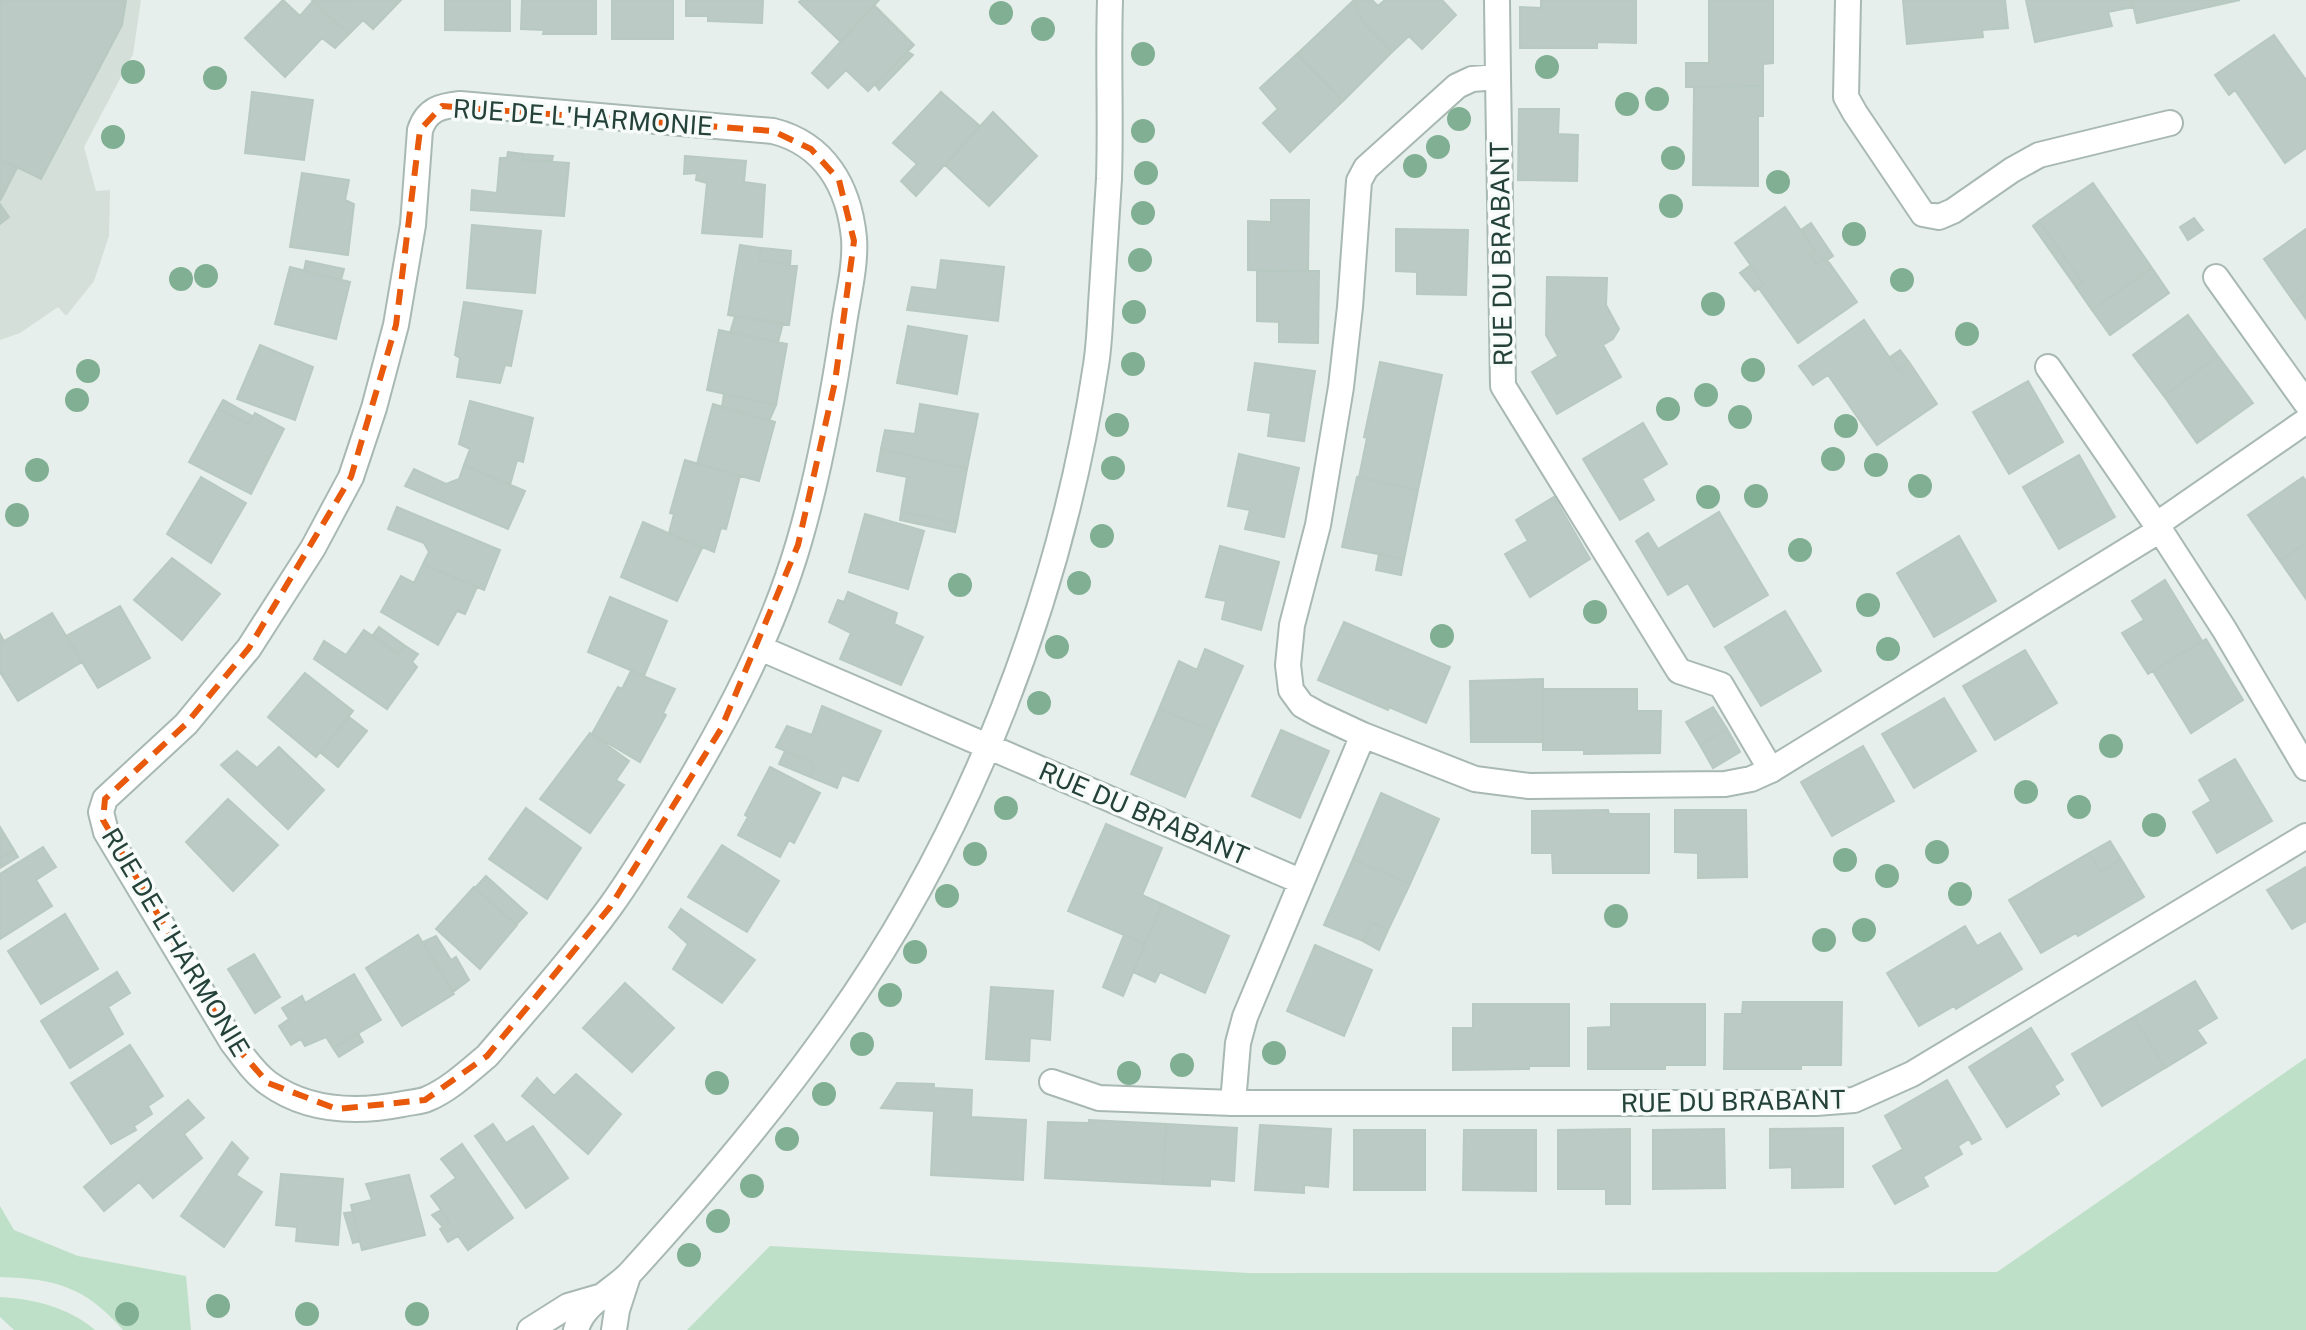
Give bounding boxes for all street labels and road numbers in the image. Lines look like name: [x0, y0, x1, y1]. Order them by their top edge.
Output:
street label: RUE DE L'HARMONIE: [452, 92, 714, 142]
street label: RUE DU BRABANT: [1484, 141, 1518, 367]
street label: RUE DU BRABANT: [1034, 755, 1254, 871]
street label: RUE DE L'HARMONIE: [96, 822, 256, 1062]
street label: RUE DU BRABANT: [1620, 1084, 1846, 1118]

